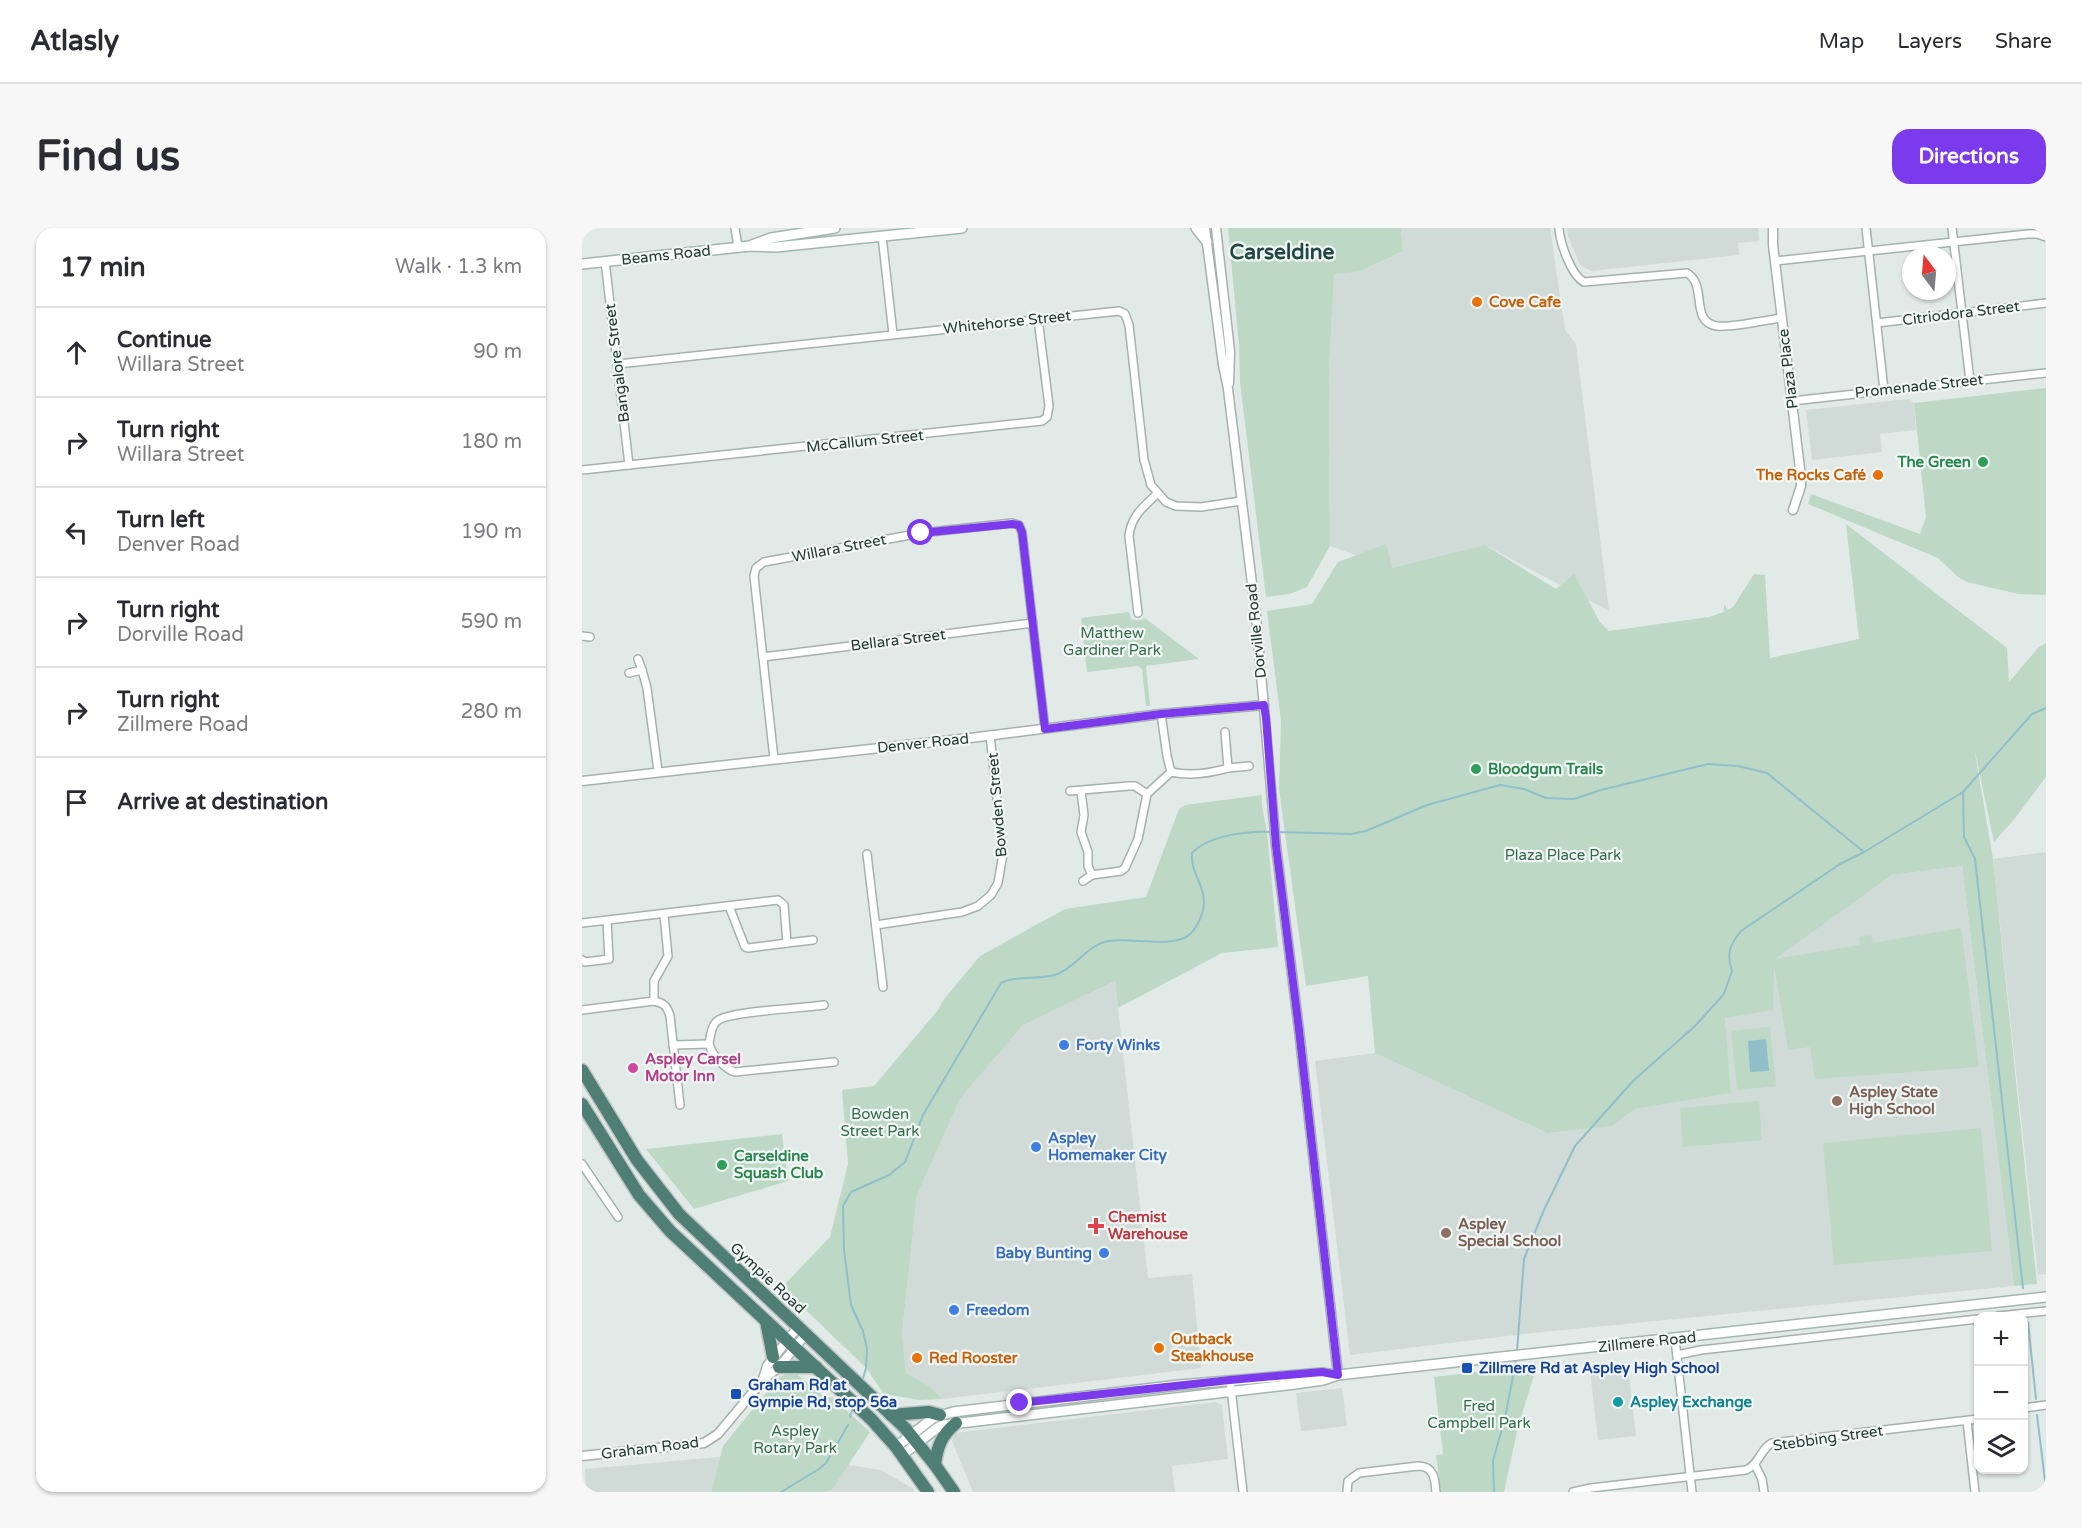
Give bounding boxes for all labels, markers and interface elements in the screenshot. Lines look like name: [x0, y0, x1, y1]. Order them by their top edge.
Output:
text: Atlasly: [30, 24, 119, 58]
text: Map: [1819, 29, 1864, 54]
text: Layers: [1897, 29, 1962, 54]
text: Share: [1995, 29, 2052, 54]
button: Directions: [1892, 129, 2046, 184]
text: Find us: [36, 131, 180, 182]
district label: Carseldine: [1230, 240, 1335, 265]
street label: Beams Road: [620, 241, 712, 269]
north arrow: [1902, 246, 1956, 300]
text: 17 min: [60, 252, 146, 283]
text: Walk · 1.3 km: [395, 255, 522, 279]
place label: Cove Cafe: [1489, 293, 1561, 311]
marker: Cove Cafe: [1470, 295, 1484, 309]
street label: Citriodora Street: [1901, 297, 2021, 329]
street label: Bangalore Street: [601, 302, 633, 423]
street label: Whitehorse Street: [942, 306, 1072, 338]
text: Continue: [117, 327, 212, 353]
street label: Plaza Place: [1774, 328, 1802, 410]
icon: ahead: [60, 336, 93, 369]
text: 90 m: [473, 340, 522, 364]
text: Willara Street: [117, 353, 244, 377]
street label: Promenade Street: [1854, 370, 1984, 402]
text: Turn right: [117, 417, 219, 443]
icon: right: [60, 426, 93, 459]
street label: McCallum Street: [805, 426, 925, 456]
text: 180 m: [461, 430, 522, 454]
text: Willara Street: [117, 443, 244, 467]
place label: The Green: [1896, 453, 1971, 471]
marker: The Green: [1976, 455, 1990, 469]
place label: The Rocks Café: [1755, 466, 1867, 484]
marker: The Rocks Café: [1871, 468, 1885, 482]
text: Turn left: [117, 507, 205, 533]
icon: left: [60, 516, 93, 549]
route start: [907, 519, 933, 545]
text: 190 m: [461, 520, 522, 544]
street label: Willara Street: [790, 530, 888, 566]
text: Denver Road: [117, 533, 240, 557]
street label: Dorville Road: [1242, 583, 1270, 679]
text: Turn right: [117, 597, 219, 623]
icon: right: [60, 606, 93, 639]
text: 590 m: [461, 610, 522, 634]
text: Dorville Road: [117, 623, 244, 647]
park label: Matthew Gardiner Park: [1063, 624, 1161, 659]
street label: Bellara Street: [849, 625, 947, 655]
text: Turn right: [117, 687, 219, 713]
icon: right: [60, 696, 93, 729]
text: 280 m: [461, 700, 522, 724]
text: Zillmere Road: [117, 713, 249, 737]
street label: Denver Road: [876, 729, 970, 757]
street label: Bowden Street: [983, 752, 1011, 858]
place label: Bloodgum Trails: [1488, 760, 1603, 779]
marker: Bloodgum Trails: [1469, 762, 1483, 776]
icon: arrive: [60, 786, 93, 819]
text: Arrive at destination: [117, 789, 328, 815]
park label: Plaza Place Park: [1505, 846, 1621, 864]
place label: Forty Winks: [1076, 1036, 1160, 1055]
marker: Forty Winks: [1057, 1038, 1071, 1052]
place label: Aspley Carsel Motor Inn: [645, 1050, 741, 1085]
marker: Aspley Carsel Motor Inn: [626, 1061, 640, 1075]
place label: Aspley State High School: [1849, 1083, 1938, 1119]
marker: Aspley State High School: [1830, 1094, 1844, 1108]
park label: Bowden Street Park: [841, 1105, 919, 1140]
place label: Aspley Homemaker City: [1048, 1129, 1167, 1165]
marker: Aspley Homemaker City: [1029, 1140, 1043, 1154]
place label: Carseldine Squash Club: [734, 1147, 824, 1183]
marker: Carseldine Squash Club: [715, 1158, 729, 1172]
place label: Chemist Warehouse: [1108, 1208, 1189, 1243]
place label: Aspley Special School: [1458, 1215, 1561, 1251]
marker: Chemist Warehouse: [1089, 1219, 1103, 1233]
marker: Aspley Special School: [1439, 1226, 1453, 1240]
street label: Gympie Road: [727, 1239, 809, 1317]
place label: Baby Bunting: [995, 1244, 1092, 1263]
marker: Baby Bunting: [1097, 1246, 1111, 1260]
place label: Freedom: [966, 1301, 1030, 1319]
marker: Freedom: [947, 1303, 961, 1317]
map controls: [1974, 1312, 2028, 1474]
button: +: [1974, 1312, 2028, 1366]
street label: Zillmere Road: [1597, 1328, 1697, 1356]
place label: Outback Steakhouse: [1171, 1330, 1254, 1365]
marker: Outback Steakhouse: [1152, 1341, 1166, 1355]
place label: Red Rooster: [929, 1349, 1018, 1367]
marker: Red Rooster: [910, 1351, 924, 1365]
place label: Zillmere Rd at Aspley High School: [1479, 1359, 1720, 1378]
marker: Zillmere Rd at Aspley High School: [1460, 1361, 1474, 1375]
button: −: [1974, 1366, 2028, 1420]
place label: Graham Rd at Gympie Rd, stop 56a: [748, 1376, 897, 1412]
marker: Graham Rd at Gympie Rd, stop 56a: [729, 1387, 743, 1401]
route end: [1006, 1389, 1032, 1415]
place label: Aspley Exchange: [1630, 1393, 1753, 1412]
marker: Aspley Exchange: [1611, 1395, 1625, 1409]
park label: Fred Campbell Park: [1427, 1397, 1531, 1432]
button: layers: [1974, 1420, 2028, 1474]
street label: Stebbing Street: [1772, 1421, 1885, 1455]
park label: Aspley Rotary Park: [753, 1422, 837, 1457]
street label: Graham Road: [600, 1433, 700, 1463]

